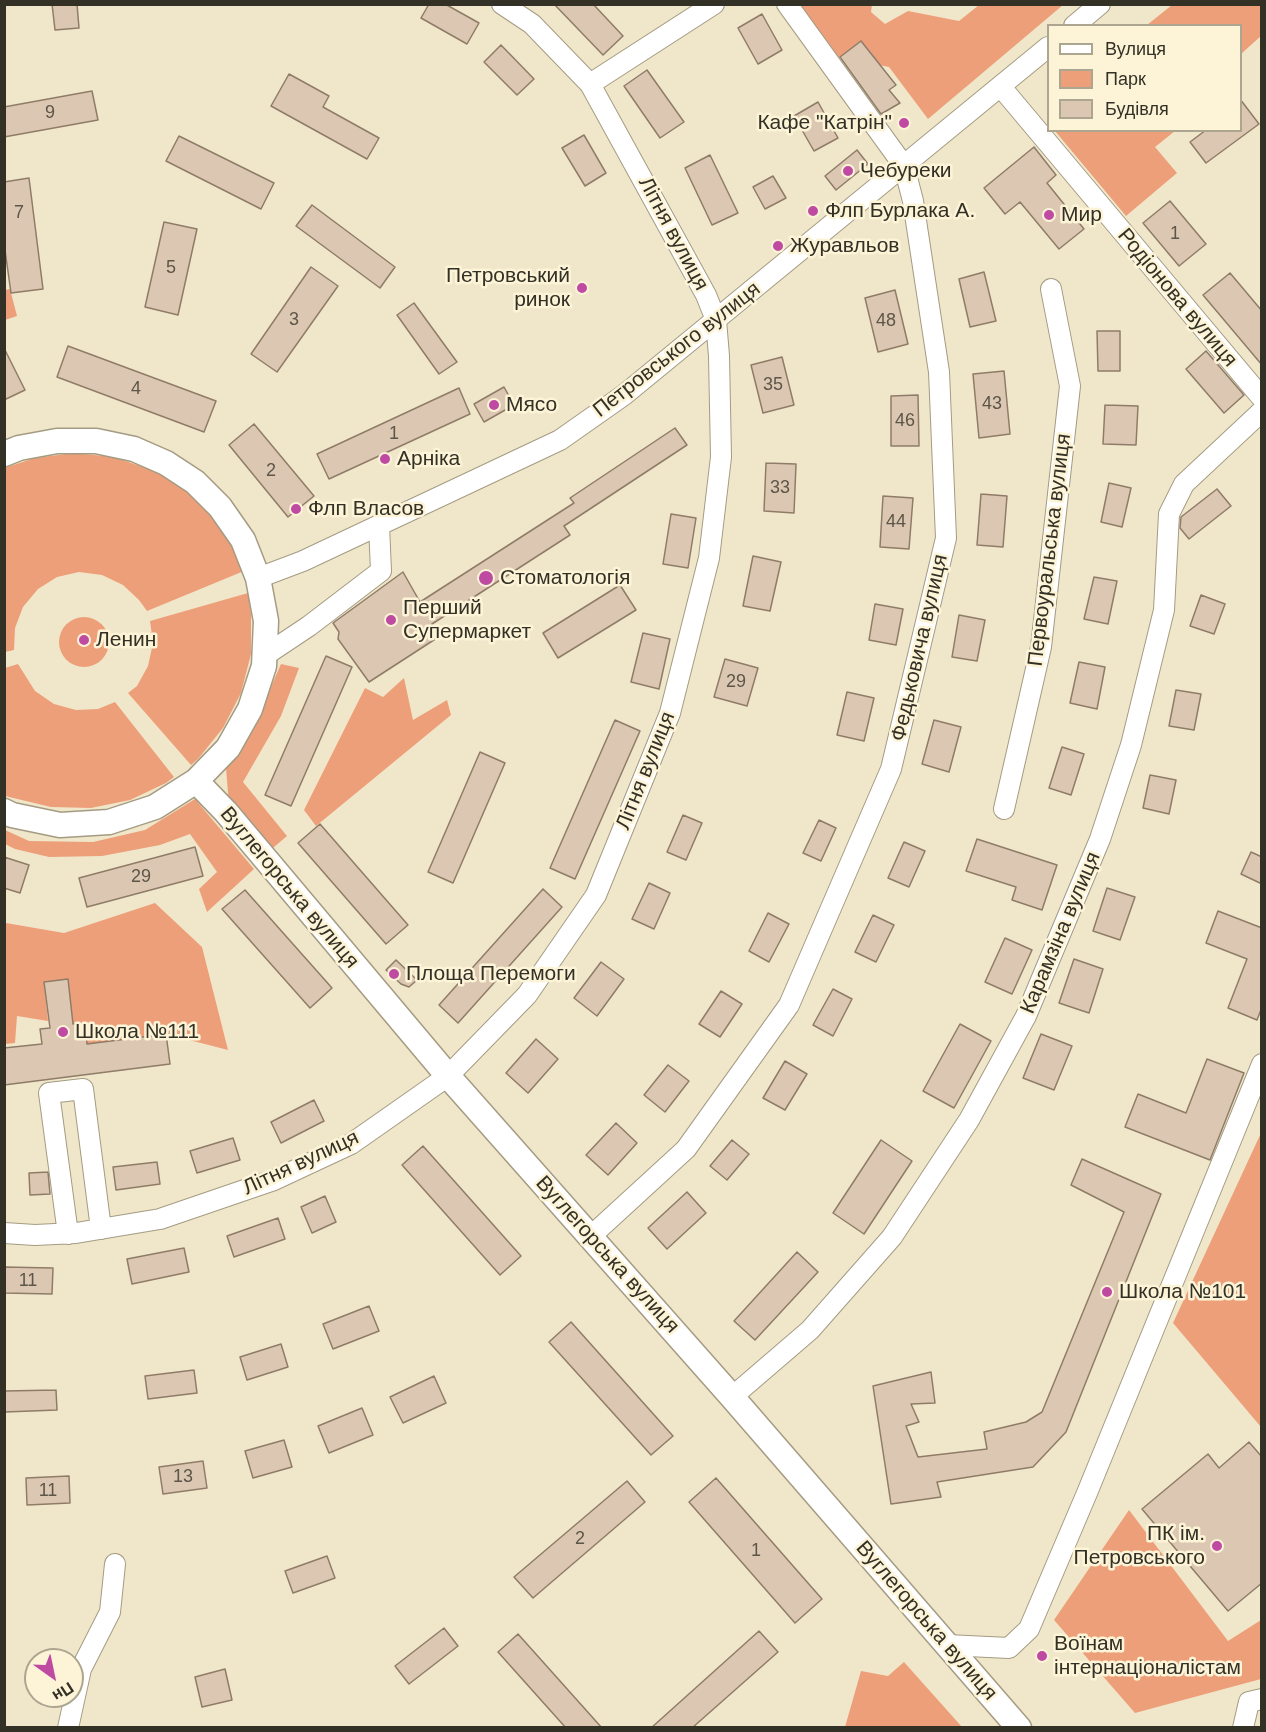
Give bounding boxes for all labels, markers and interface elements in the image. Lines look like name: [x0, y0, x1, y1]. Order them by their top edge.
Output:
legend: [1047, 24, 1242, 132]
text: Вулиця: [1105, 39, 1166, 59]
text: Парк: [1105, 69, 1146, 89]
text: Будівля: [1105, 99, 1169, 119]
house number: 9: [45, 102, 55, 124]
place label: Кафе "Катрін": [757, 110, 892, 136]
marker: Кафе "Катрін": [897, 116, 911, 130]
place label: Чебуреки: [860, 158, 952, 184]
marker: Чебуреки: [841, 164, 855, 178]
street label: Літня вулиця: [633, 173, 713, 295]
place label: Флп Бурлака А.: [825, 198, 975, 224]
house number: 7: [14, 202, 24, 224]
place label: Мир: [1061, 202, 1102, 228]
marker: Флп Бурлака А.: [806, 204, 820, 218]
marker: Мир: [1042, 208, 1056, 222]
house number: 1: [1170, 223, 1180, 245]
street label: Родіонова вулиця: [1112, 224, 1242, 372]
place label: Журавльов: [790, 233, 899, 259]
marker: Журавльов: [771, 239, 785, 253]
house number: 5: [166, 257, 176, 279]
place label: Петровський ринок: [446, 263, 570, 313]
street label: Петровського вулиця: [588, 277, 766, 423]
marker: Петровський ринок: [575, 281, 589, 295]
house number: 3: [289, 309, 299, 331]
house number: 48: [876, 310, 896, 332]
house number: 35: [763, 374, 783, 396]
house number: 4: [131, 378, 141, 400]
place label: Мясо: [506, 392, 557, 418]
house number: 43: [982, 393, 1002, 415]
marker: Мясо: [487, 398, 501, 412]
house number: 46: [895, 410, 915, 432]
house number: 1: [389, 423, 399, 445]
street label: Первоуральська вулиця: [1023, 432, 1077, 668]
place label: Арніка: [397, 446, 460, 472]
marker: Арніка: [378, 452, 392, 466]
house number: 2: [266, 460, 276, 482]
house number: 33: [770, 477, 790, 499]
place label: Флп Власов: [308, 496, 424, 522]
marker: Флп Власов: [289, 502, 303, 516]
house number: 44: [886, 511, 906, 533]
street label: Федьковича вулиця: [886, 552, 954, 744]
place label: Стоматологія: [500, 565, 630, 591]
marker: Стоматологія: [477, 569, 495, 587]
place label: Перший Супермаркет: [403, 595, 531, 645]
marker: Перший Супермаркет: [384, 613, 398, 627]
place label: Ленин: [96, 627, 156, 653]
marker: Ленин: [77, 633, 91, 647]
house number: 29: [726, 671, 746, 693]
street label: Літня вулиця: [611, 708, 681, 834]
street label: Вуглегорська вулиця: [214, 802, 364, 974]
street label: Карамзіна вулиця: [1016, 848, 1106, 1018]
house number: 29: [131, 866, 151, 888]
place label: Площа Перемоги: [406, 961, 576, 987]
marker: Площа Перемоги: [387, 967, 401, 981]
place label: Школа №111: [75, 1019, 199, 1045]
marker: Школа №111: [56, 1025, 70, 1039]
street label: Літня вулиця: [239, 1125, 363, 1201]
street label: Вуглегорська вулиця: [530, 1171, 684, 1339]
house number: 11: [19, 1270, 37, 1292]
place label: Школа №101: [1119, 1279, 1246, 1305]
marker: Школа №101: [1100, 1285, 1114, 1299]
house number: 13: [173, 1466, 193, 1488]
house number: 11: [39, 1480, 57, 1502]
place label: ПК ім. Петровського: [1074, 1521, 1205, 1571]
house number: 2: [575, 1528, 585, 1550]
street label: Вуглегорська вулиця: [850, 1536, 1002, 1706]
marker: ПК ім. Петровського: [1210, 1539, 1224, 1553]
house number: 1: [751, 1540, 761, 1562]
place label: Воїнам інтернаціоналістам: [1054, 1631, 1241, 1681]
north arrow: [24, 1648, 84, 1708]
marker: Воїнам інтернаціоналістам: [1035, 1649, 1049, 1663]
text: Пн: [49, 1679, 77, 1705]

